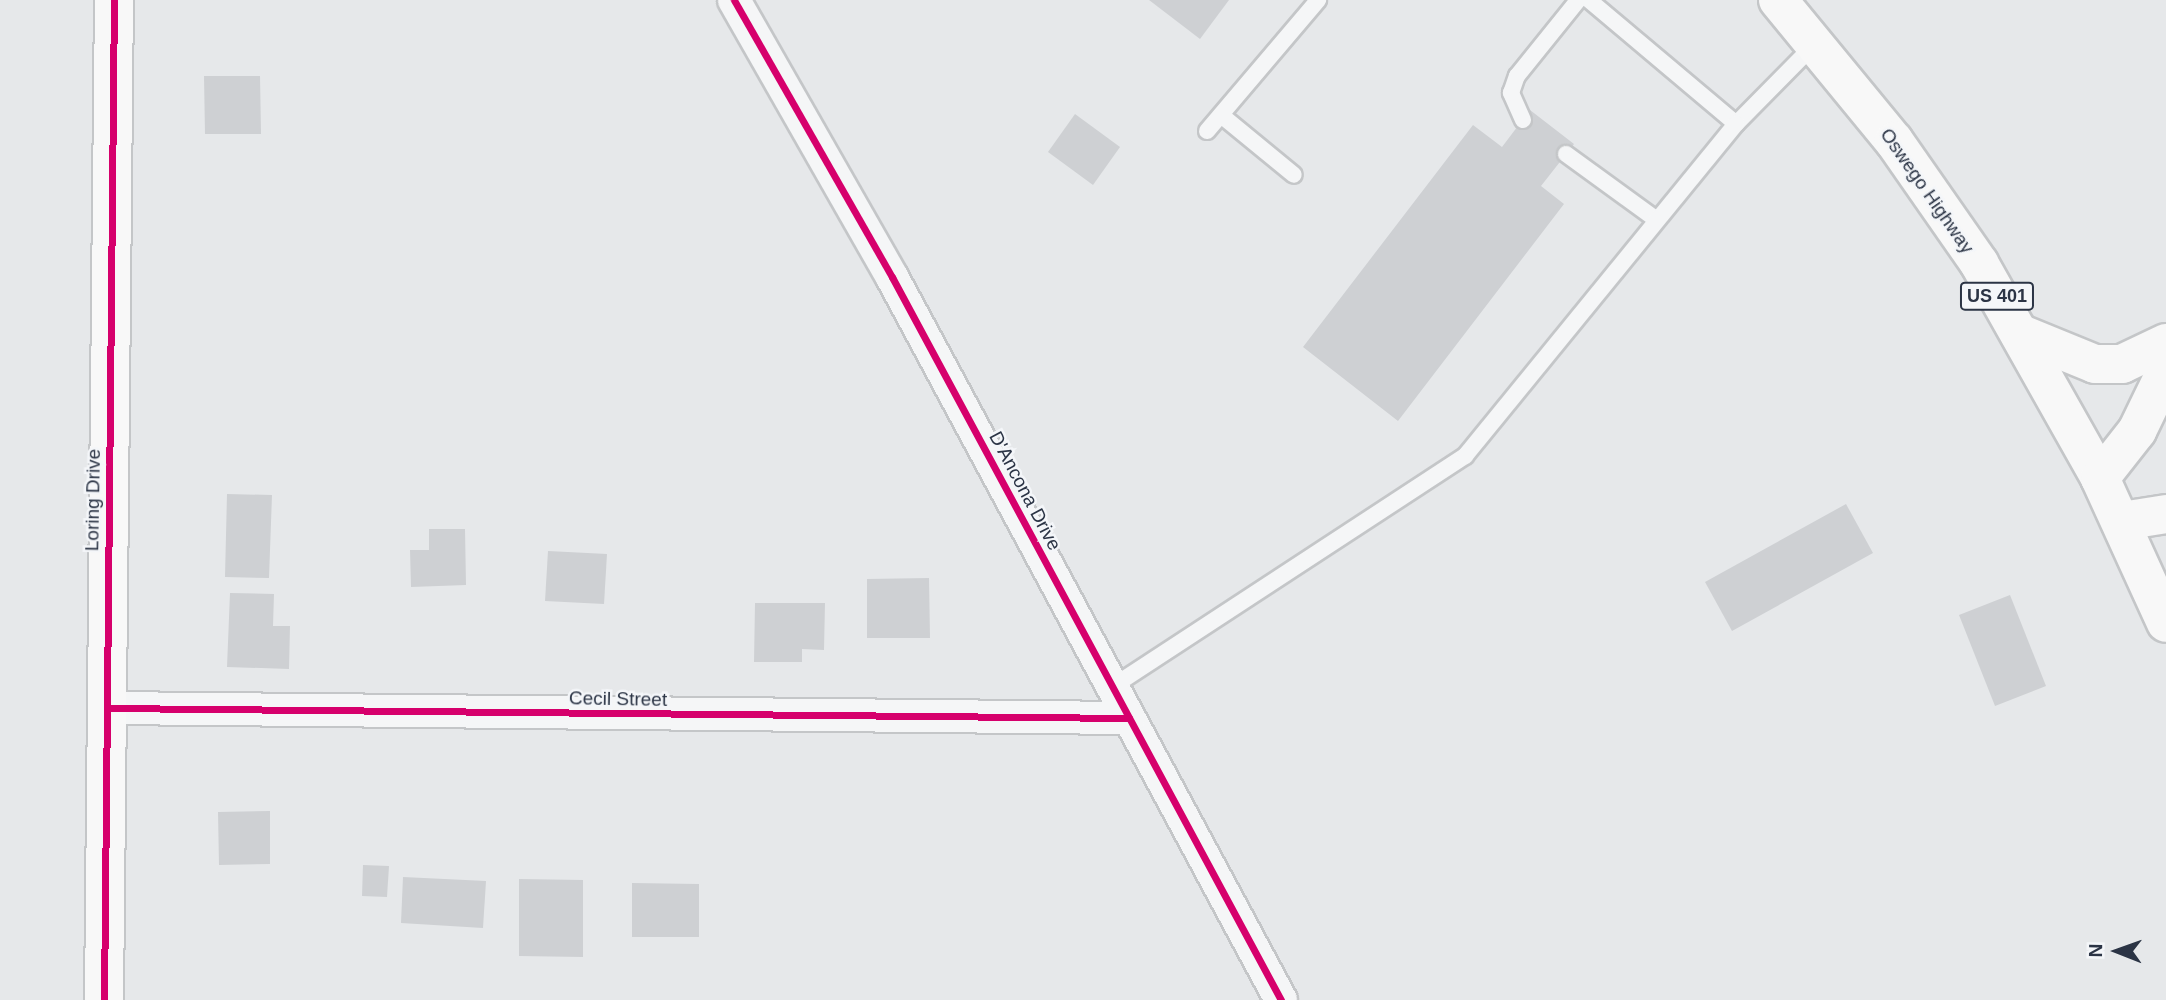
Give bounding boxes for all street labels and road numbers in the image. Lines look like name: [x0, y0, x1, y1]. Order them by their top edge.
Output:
street label: Oswego Highway: [1875, 124, 1979, 258]
road number: US 401: [1958, 282, 2036, 310]
street label: D'Ancona Drive: [984, 428, 1066, 554]
street label: Loring Drive: [81, 449, 105, 551]
street label: Cecil Street: [569, 687, 667, 711]

